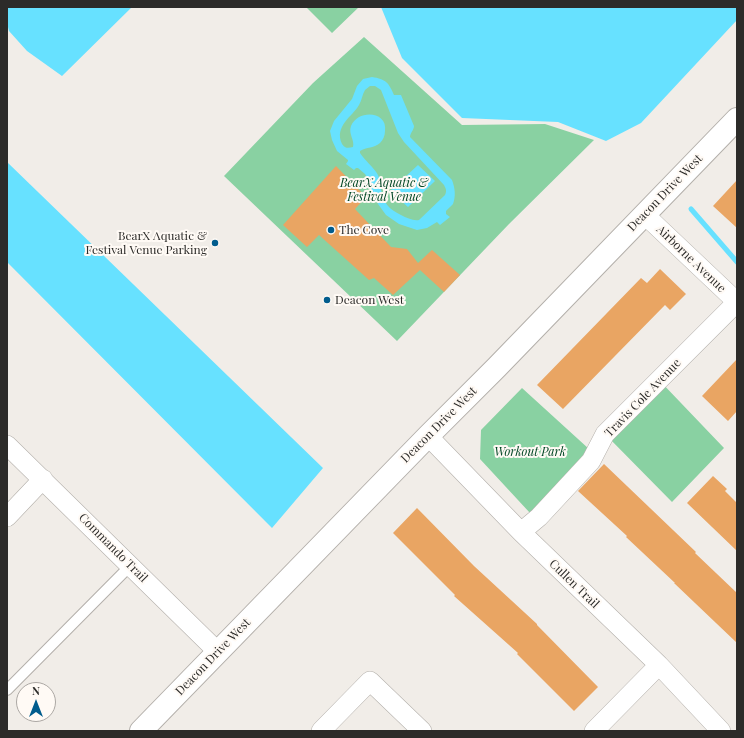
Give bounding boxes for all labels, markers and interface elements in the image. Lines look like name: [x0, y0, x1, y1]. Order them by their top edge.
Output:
street label: Deacon Drive West: [625, 152, 705, 234]
park label: BearX Aquatic & Festival Venue: [340, 176, 428, 204]
street label: Airborne Avenue: [653, 222, 729, 296]
place label: The Cove: [339, 223, 389, 237]
marker: The Cove: [326, 225, 336, 235]
place label: BearX Aquatic & Festival Venue Parking: [85, 229, 207, 257]
marker: BearX Aquatic & Festival Venue Parking: [210, 238, 220, 248]
place label: Deacon West: [335, 293, 404, 307]
marker: Deacon West: [322, 295, 332, 305]
street label: Travis Cole Avenue: [602, 356, 684, 440]
street label: Deacon Drive West: [398, 384, 480, 466]
park label: Workout Park: [494, 445, 566, 459]
street label: Commando Trail: [76, 511, 150, 585]
street label: Cullen Trail: [546, 557, 602, 611]
street label: Deacon Drive West: [173, 616, 253, 698]
north arrow: [16, 682, 56, 722]
text: N: [32, 683, 40, 698]

